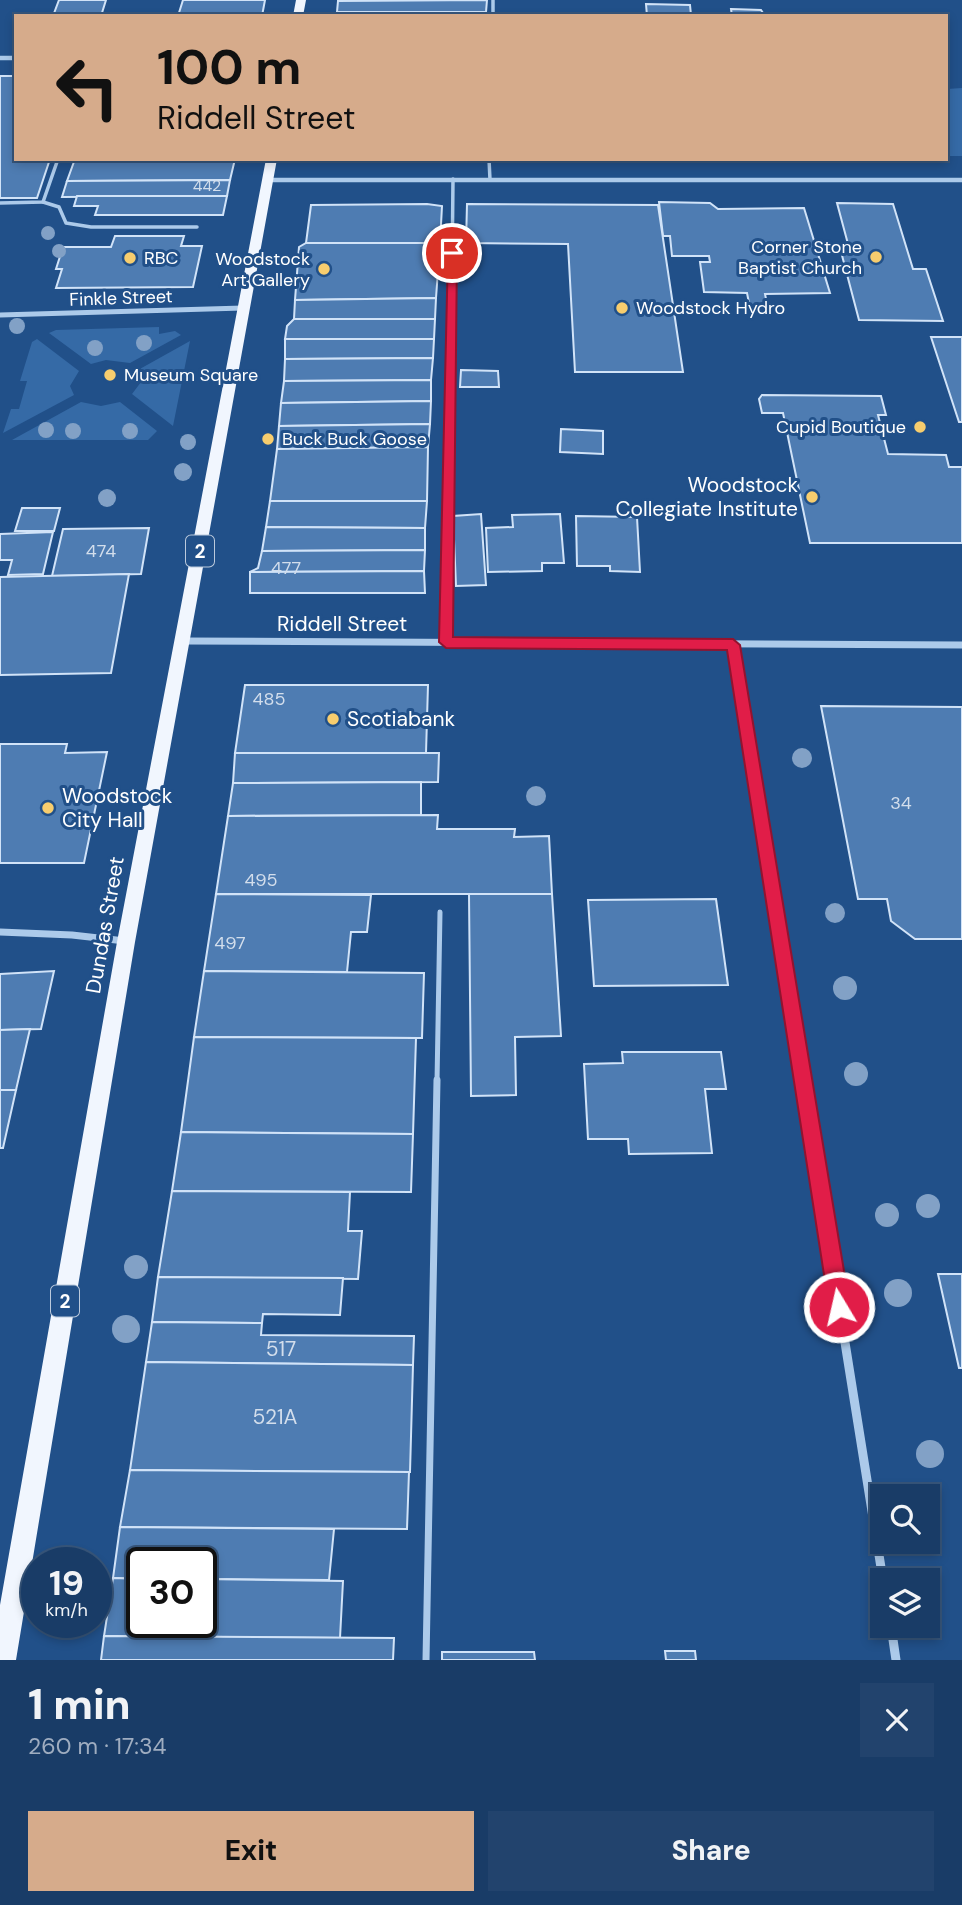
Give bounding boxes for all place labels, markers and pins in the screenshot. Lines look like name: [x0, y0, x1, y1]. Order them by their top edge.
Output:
pin: [422, 223, 482, 283]
place label: Corner Stone Baptist Church: [738, 235, 862, 280]
place label: RBC: [144, 246, 179, 270]
place label: Woodstock Art Gallery: [215, 247, 310, 292]
marker: Corner Stone Baptist Church: [868, 249, 884, 265]
marker: RBC: [122, 250, 138, 266]
marker: Woodstock Art Gallery: [316, 261, 332, 277]
place label: Woodstock Hydro: [636, 296, 785, 320]
marker: Woodstock Hydro: [614, 300, 630, 316]
place label: Museum Square: [124, 363, 258, 387]
marker: Museum Square: [102, 367, 118, 383]
place label: Cupid Boutique: [776, 415, 906, 439]
marker: Cupid Boutique: [912, 419, 928, 435]
place label: Buck Buck Goose: [282, 427, 427, 451]
marker: Buck Buck Goose: [260, 431, 276, 447]
place label: Woodstock Collegiate Institute: [615, 471, 798, 523]
marker: Woodstock Collegiate Institute: [804, 489, 820, 505]
place label: Scotiabank: [347, 705, 456, 733]
marker: Scotiabank: [325, 711, 341, 727]
place label: Woodstock City Hall: [62, 782, 173, 834]
marker: Woodstock City Hall: [40, 800, 56, 816]

